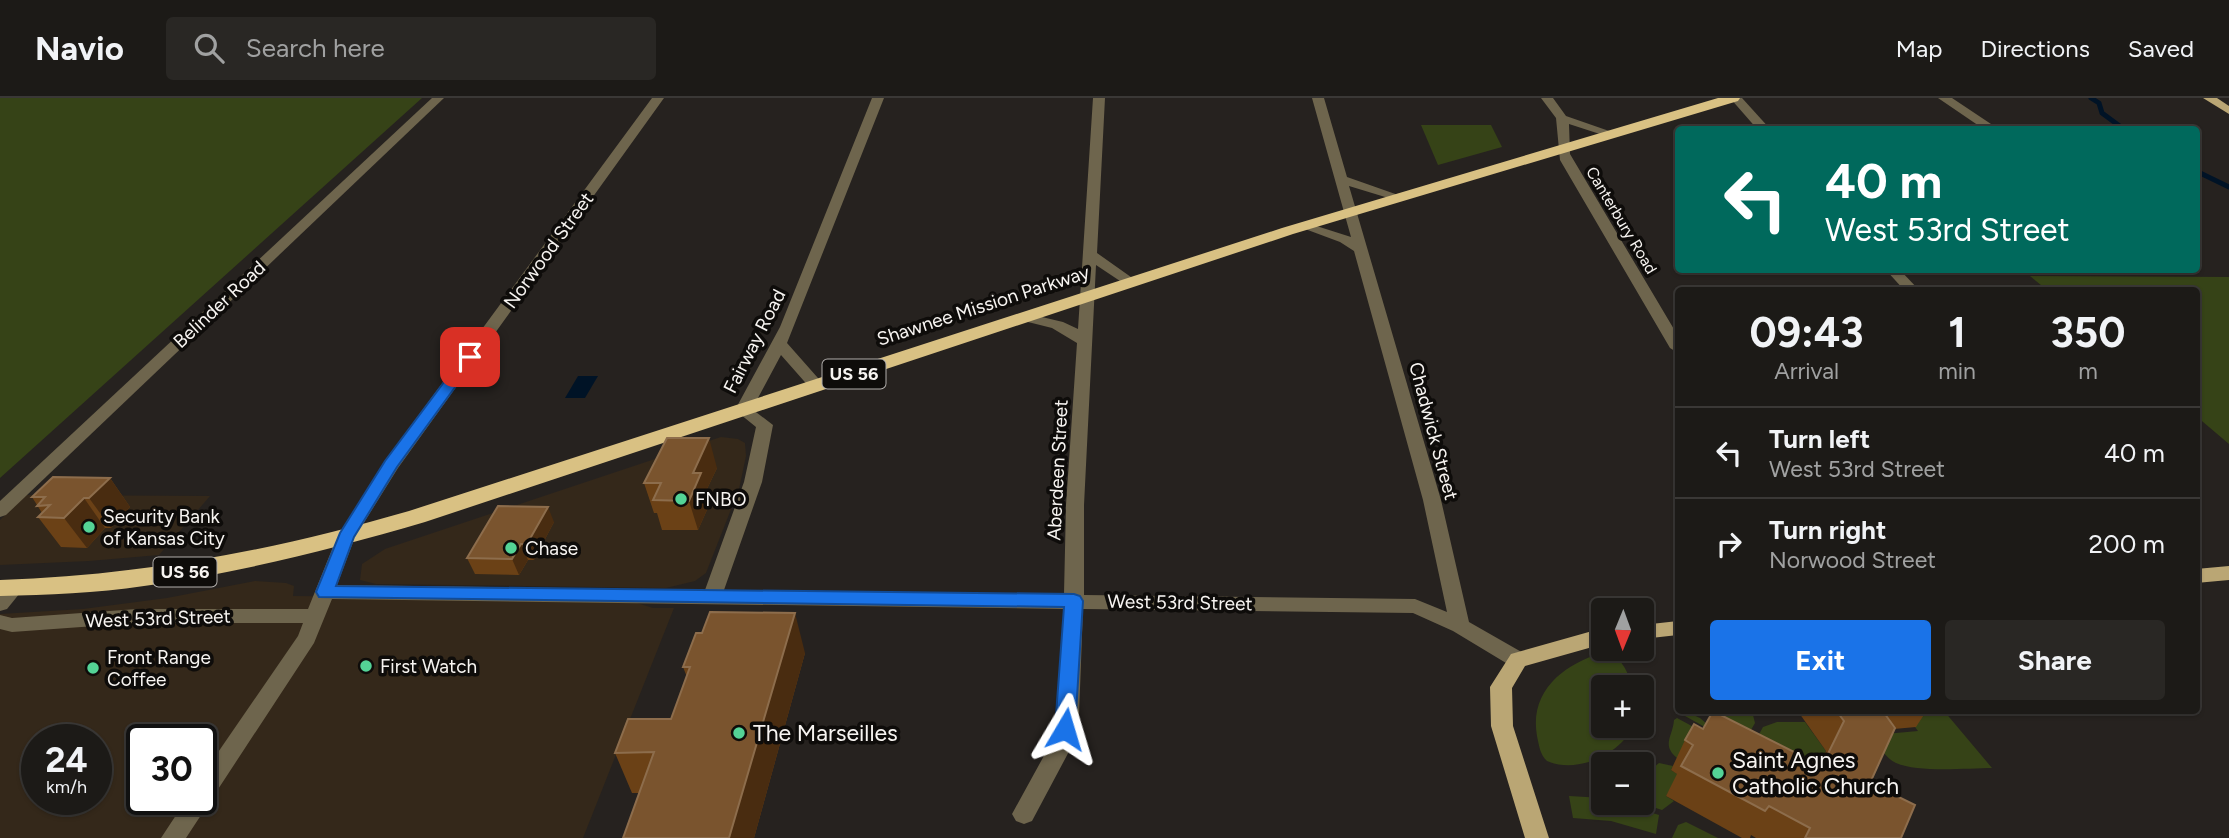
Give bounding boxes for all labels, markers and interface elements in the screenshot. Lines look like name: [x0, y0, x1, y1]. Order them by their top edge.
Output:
search box: [166, 17, 656, 80]
text: Navio: [35, 29, 124, 68]
icon: search: [190, 29, 228, 67]
text: Search here: [246, 32, 385, 64]
text: Map: [1896, 34, 1942, 63]
text: Directions: [1980, 34, 2090, 63]
text: Saved: [2128, 34, 2194, 63]
text: 40 m: [1825, 151, 1942, 210]
icon: left: [1710, 154, 1801, 245]
street label: Canterbury Road: [1582, 163, 1661, 277]
street label: Norwood Street: [499, 188, 598, 313]
text: West 53rd Street: [1825, 211, 2070, 249]
street label: Belinder Road: [169, 256, 270, 353]
street label: Shawnee Mission Parkway: [874, 260, 1092, 351]
street label: Fairway Road: [718, 285, 790, 397]
text: 09:43: [1750, 307, 1864, 358]
text: 1: [1948, 307, 1966, 358]
text: 350: [2050, 307, 2125, 358]
pin: [440, 327, 500, 387]
icon: arrive: [451, 338, 489, 376]
text: Arrival: [1774, 357, 1839, 385]
text: min: [1938, 357, 1976, 385]
text: m: [2078, 357, 2098, 385]
road number: US 56: [822, 360, 886, 388]
street label: Chadwick Street: [1404, 360, 1463, 503]
street label: Aberdeen Street: [1042, 399, 1073, 541]
text: Turn left: [1769, 423, 1870, 455]
icon: left: [1710, 434, 1748, 472]
text: 40 m: [2104, 437, 2165, 469]
text: West 53rd Street: [1769, 455, 1945, 483]
place label: FNBO: [695, 488, 746, 511]
marker: FNBO: [673, 491, 689, 507]
place label: Security Bank of Kansas City: [103, 505, 225, 550]
text: Turn right: [1769, 514, 1886, 546]
marker: Security Bank of Kansas City: [81, 519, 97, 535]
icon: right: [1710, 525, 1748, 563]
text: 200 m: [2089, 528, 2165, 560]
place label: Chase: [525, 537, 578, 560]
marker: Chase: [503, 540, 519, 556]
text: Norwood Street: [1769, 546, 1936, 574]
road number: US 56: [154, 558, 216, 586]
street label: West 53rd Street: [1107, 590, 1253, 615]
north arrow: [1591, 598, 1654, 662]
map controls: [1591, 598, 1654, 815]
street label: West 53rd Street: [85, 604, 231, 633]
button: Exit: [1710, 620, 1931, 700]
button: Share: [1945, 620, 2165, 700]
place label: Front Range Coffee: [107, 646, 211, 691]
place label: First Watch: [380, 655, 477, 678]
marker: First Watch: [358, 658, 374, 674]
marker: Front Range Coffee: [85, 660, 101, 676]
button: +: [1591, 675, 1654, 738]
position arrow: [1028, 692, 1102, 766]
place label: The Marseilles: [753, 719, 898, 747]
speed limit sign: 30: [126, 724, 217, 815]
marker: The Marseilles: [731, 725, 747, 741]
text: 24: [45, 739, 88, 781]
place label: Saint Agnes Catholic Church: [1732, 746, 1899, 800]
button: −: [1591, 752, 1654, 815]
marker: Saint Agnes Catholic Church: [1710, 765, 1726, 781]
text: km/h: [46, 776, 87, 798]

